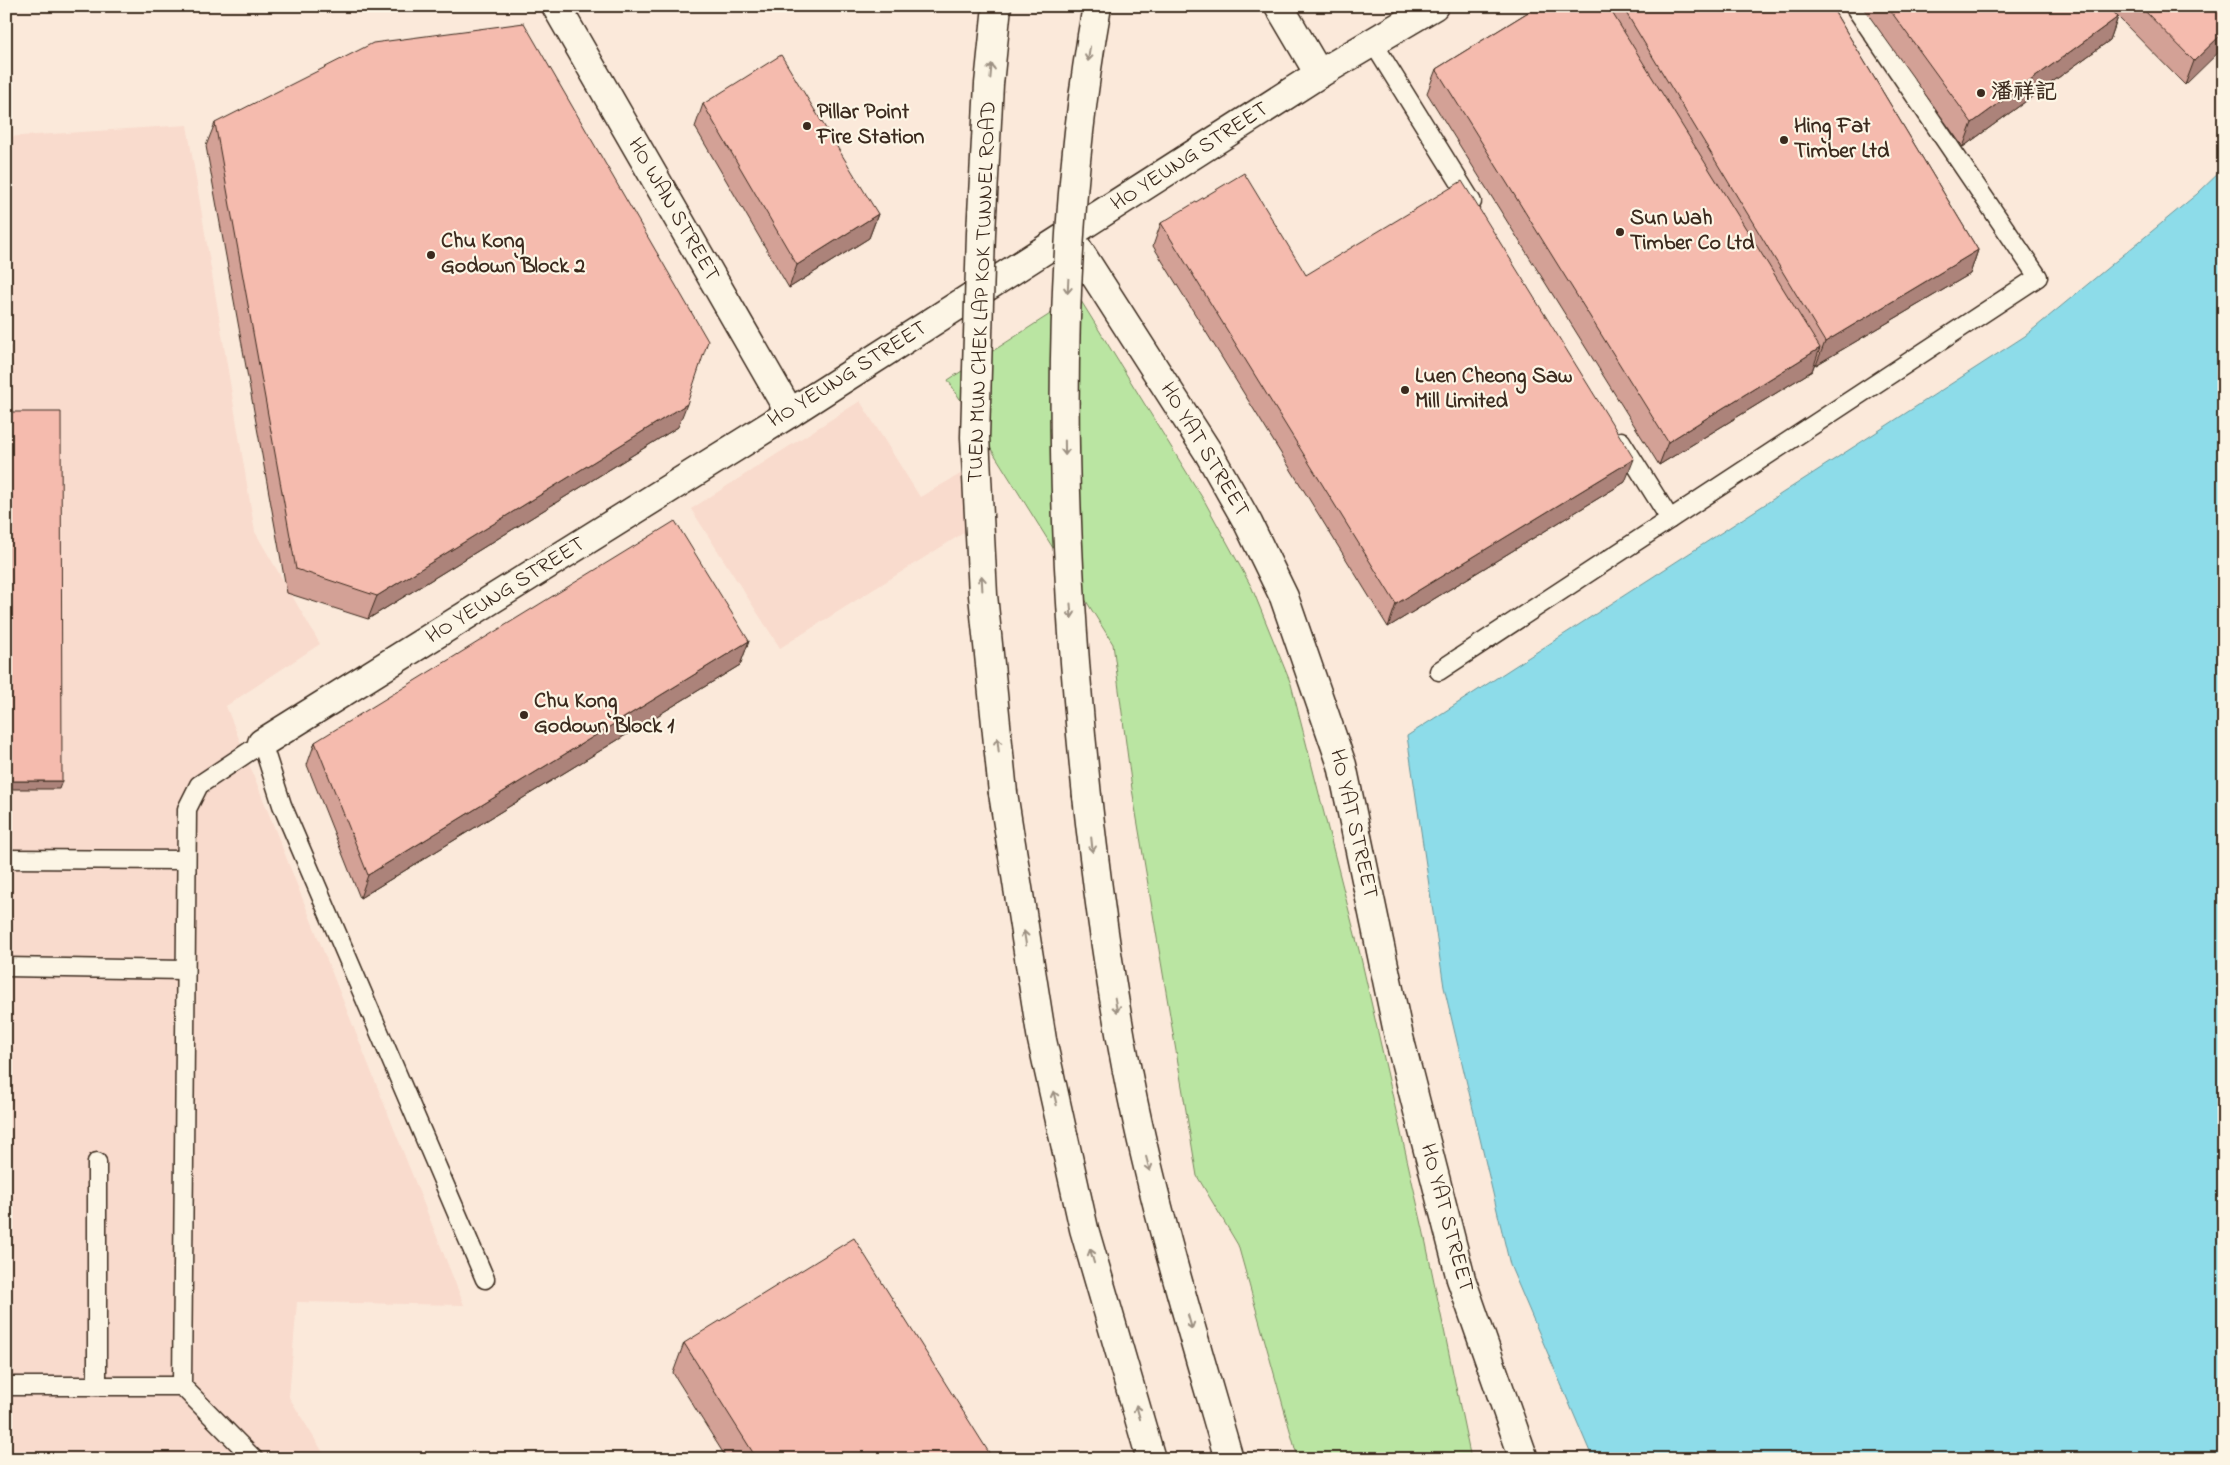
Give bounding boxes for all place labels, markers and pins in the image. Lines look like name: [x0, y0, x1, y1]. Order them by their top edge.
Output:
place label: 潘祥記: [1991, 77, 2057, 109]
marker: 潘祥記: [1975, 87, 1987, 99]
place label: Pillar Point Fire Station: [816, 97, 925, 154]
place label: Hing Fat Timber Ltd: [1794, 111, 1890, 168]
marker: Pillar Point Fire Station: [801, 120, 813, 132]
marker: Hing Fat Timber Ltd: [1778, 134, 1790, 146]
place label: Sun Wah Timber Co Ltd: [1630, 203, 1755, 260]
place label: Chu Kong Godown Block 2: [441, 226, 585, 283]
marker: Sun Wah Timber Co Ltd: [1614, 226, 1626, 238]
marker: Chu Kong Godown Block 2: [425, 249, 437, 261]
place label: Luen Cheong Saw Mill Limited: [1415, 361, 1572, 418]
marker: Luen Cheong Saw Mill Limited: [1399, 384, 1411, 396]
place label: Chu Kong Godown Block 1: [534, 686, 674, 743]
marker: Chu Kong Godown Block 1: [518, 709, 530, 721]

